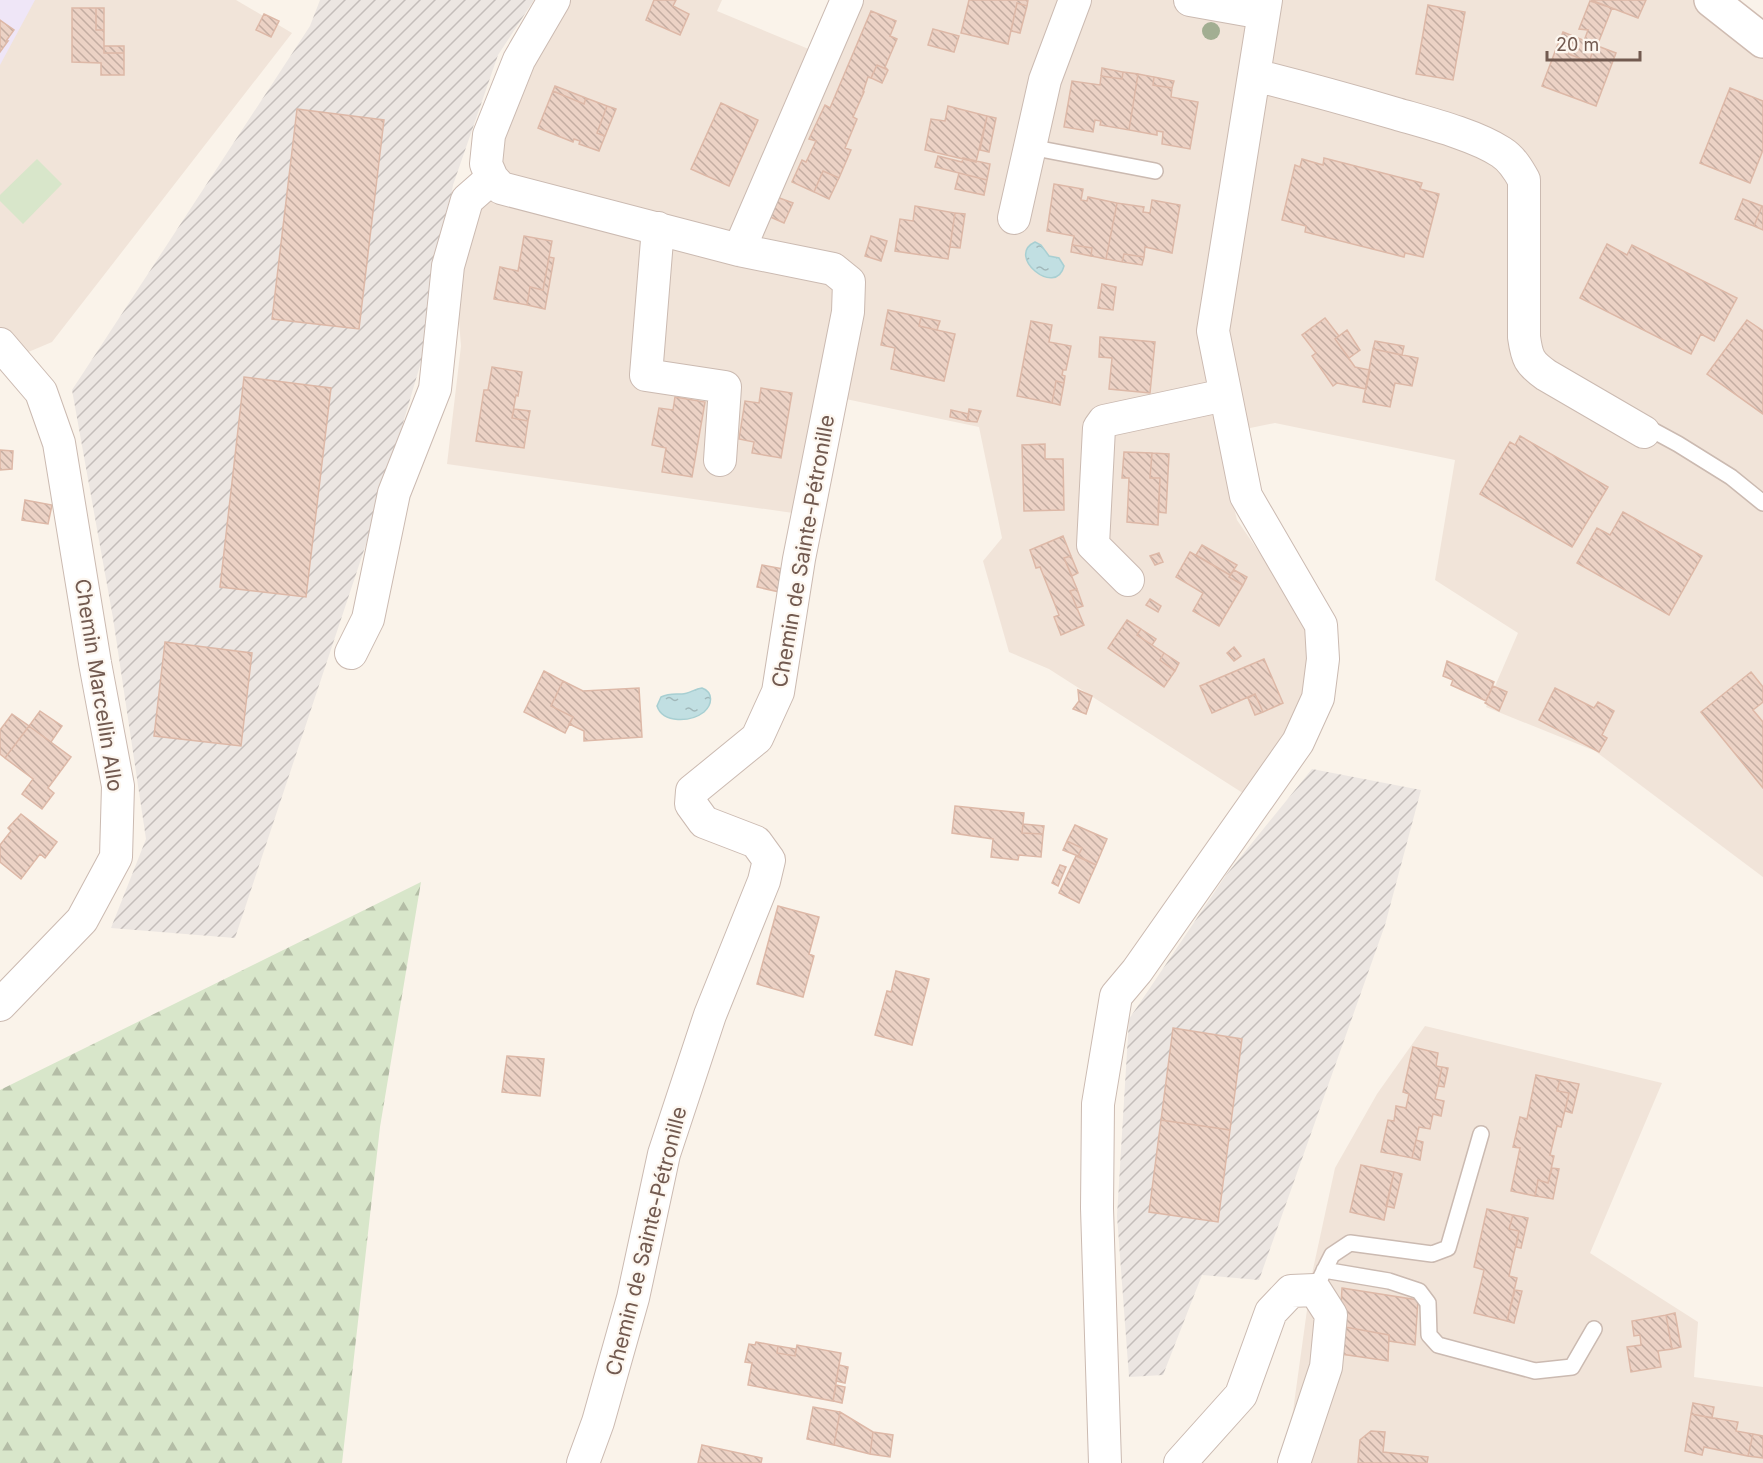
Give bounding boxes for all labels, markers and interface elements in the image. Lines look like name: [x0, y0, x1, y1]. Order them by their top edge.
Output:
scale bar: [1547, 24, 1640, 62]
text: 20 m: [1556, 34, 1599, 55]
street label: Chemin de Sainte-Pétronille: [767, 413, 839, 689]
street label: Chemin Marcellin Allo: [70, 577, 128, 793]
street label: Chemin de Sainte-Pétronille: [600, 1104, 692, 1378]

